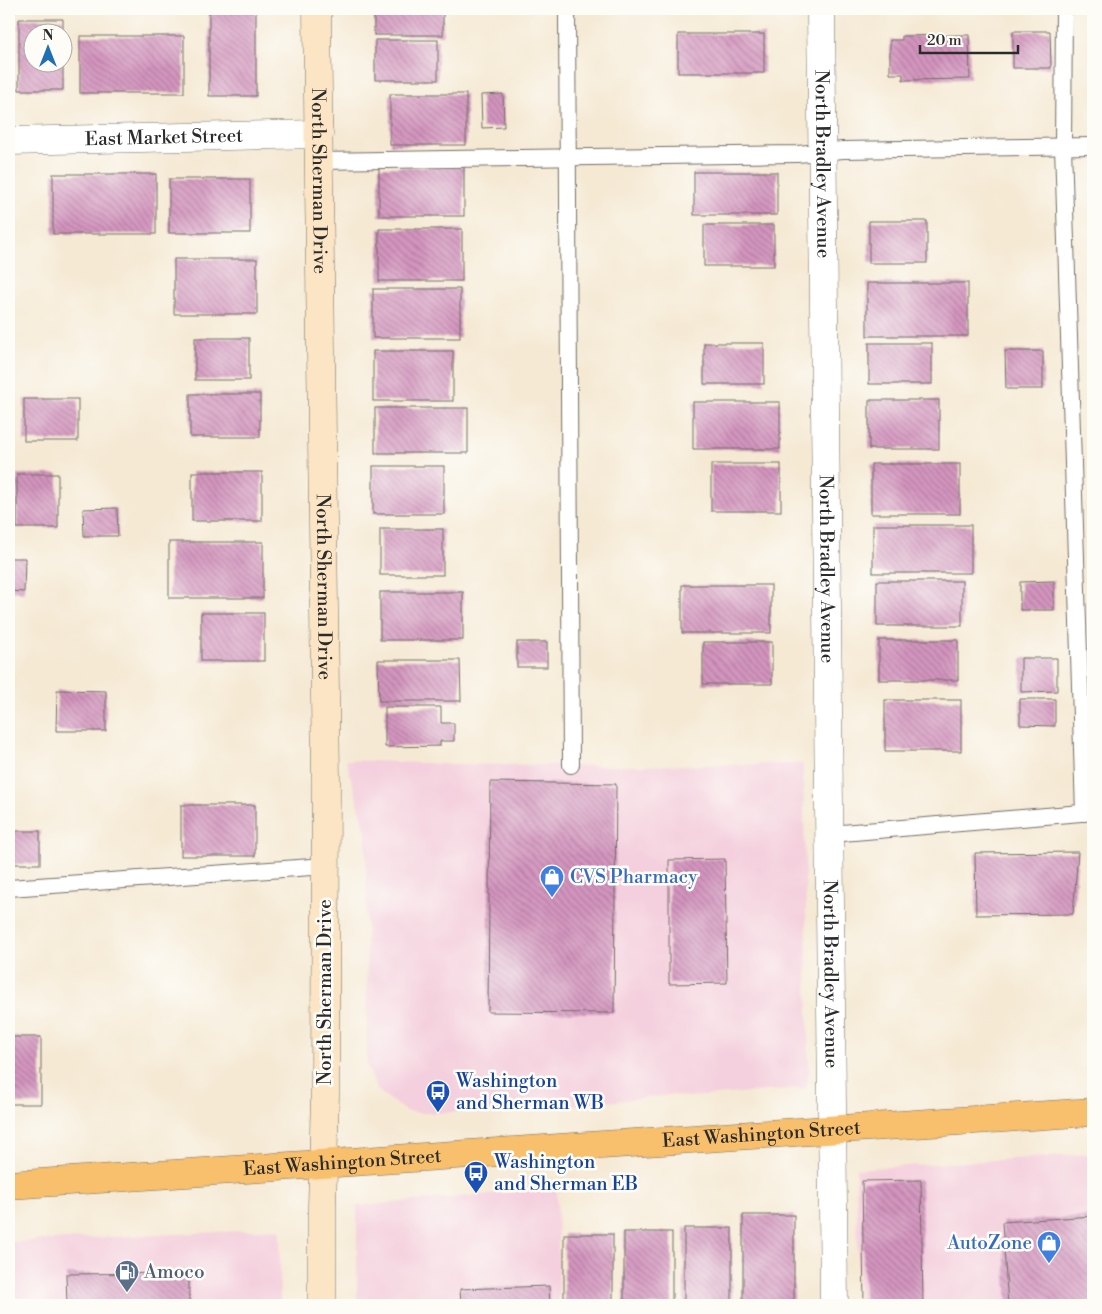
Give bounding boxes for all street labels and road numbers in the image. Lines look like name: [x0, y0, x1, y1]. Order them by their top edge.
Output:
street label: North Bradley Avenue: [810, 70, 835, 258]
street label: North Sherman Drive: [306, 88, 332, 274]
street label: East Market Street: [85, 124, 243, 151]
street label: North Bradley Avenue: [814, 475, 840, 663]
street label: North Sherman Drive: [311, 494, 337, 680]
street label: North Bradley Avenue: [818, 880, 844, 1068]
street label: North Sherman Drive: [313, 899, 337, 1085]
street label: East Washington Street: [661, 1116, 862, 1153]
street label: East Washington Street: [242, 1144, 442, 1181]

